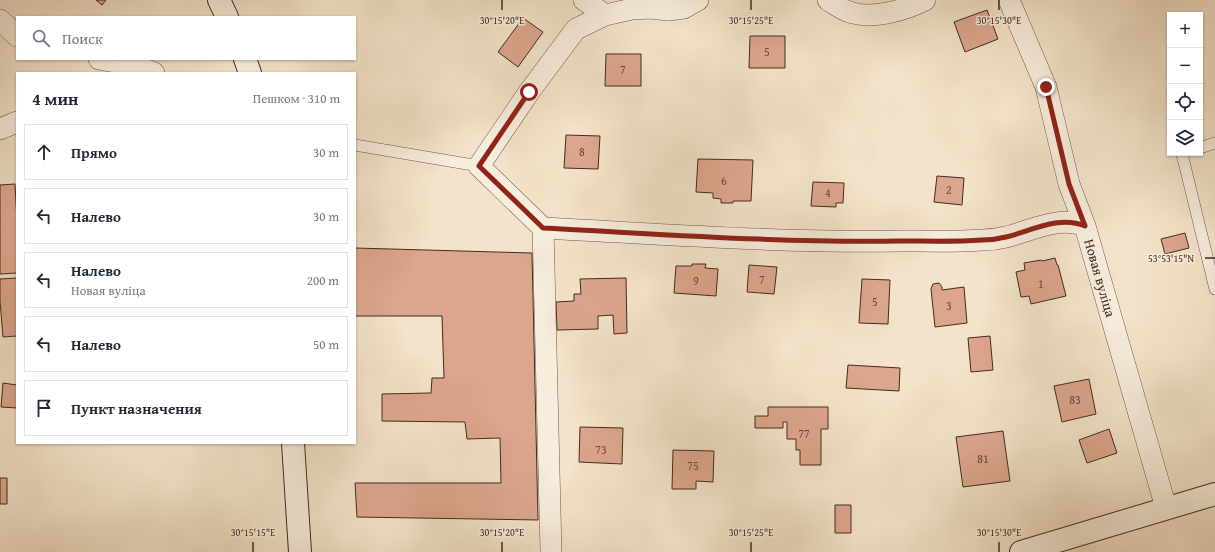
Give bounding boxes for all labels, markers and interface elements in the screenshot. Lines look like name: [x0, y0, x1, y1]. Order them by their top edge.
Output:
map controls: [1167, 12, 1203, 156]
button: +: [1167, 12, 1203, 48]
text: 30°15'20"E: [480, 13, 524, 28]
text: 30°15'25"E: [729, 13, 773, 28]
text: 30°15'30"E: [977, 13, 1021, 28]
search box: [16, 16, 356, 60]
icon: search: [30, 27, 52, 49]
text: Поиск: [62, 28, 103, 49]
house number: 5: [764, 43, 770, 60]
button: −: [1167, 48, 1203, 84]
house number: 7: [620, 61, 626, 78]
route end: [1037, 78, 1055, 96]
route start: [520, 83, 538, 101]
button: locate: [1167, 84, 1203, 120]
text: 4 мин: [32, 86, 78, 111]
text: Пешком · 310 m: [253, 89, 340, 108]
button: layers: [1167, 120, 1203, 156]
icon: ahead: [33, 141, 55, 163]
text: Прямо: [71, 142, 117, 163]
text: 30 m: [313, 143, 339, 162]
house number: 8: [579, 143, 585, 160]
house number: 6: [721, 172, 727, 189]
house number: 2: [946, 181, 952, 198]
house number: 4: [825, 184, 831, 201]
icon: left: [33, 205, 55, 227]
text: Налево: [71, 206, 121, 227]
text: 30 m: [313, 207, 339, 226]
street label: Новая вуліца: [1079, 237, 1121, 320]
text: 53°53'15"N: [1148, 251, 1194, 266]
text: Налево: [71, 260, 121, 281]
icon: left: [33, 269, 55, 291]
text: 200 m: [307, 271, 339, 290]
house number: 7: [759, 271, 765, 288]
house number: 9: [693, 272, 699, 289]
house number: 1: [1038, 275, 1044, 292]
text: Новая вуліца: [71, 281, 146, 300]
house number: 5: [872, 293, 878, 310]
house number: 3: [946, 297, 952, 314]
icon: left: [33, 333, 55, 355]
text: Налево: [71, 334, 121, 355]
text: 50 m: [313, 335, 339, 354]
house number: 83: [1069, 391, 1081, 408]
icon: arrive: [33, 397, 55, 419]
text: Пункт назначения: [71, 398, 202, 419]
house number: 77: [798, 425, 810, 442]
house number: 73: [595, 441, 607, 458]
house number: 81: [977, 450, 989, 467]
house number: 75: [687, 457, 699, 474]
text: 30°15'15"E: [231, 525, 275, 540]
text: 30°15'20"E: [480, 525, 524, 540]
text: 30°15'25"E: [729, 525, 773, 540]
text: 30°15'30"E: [977, 525, 1021, 540]

